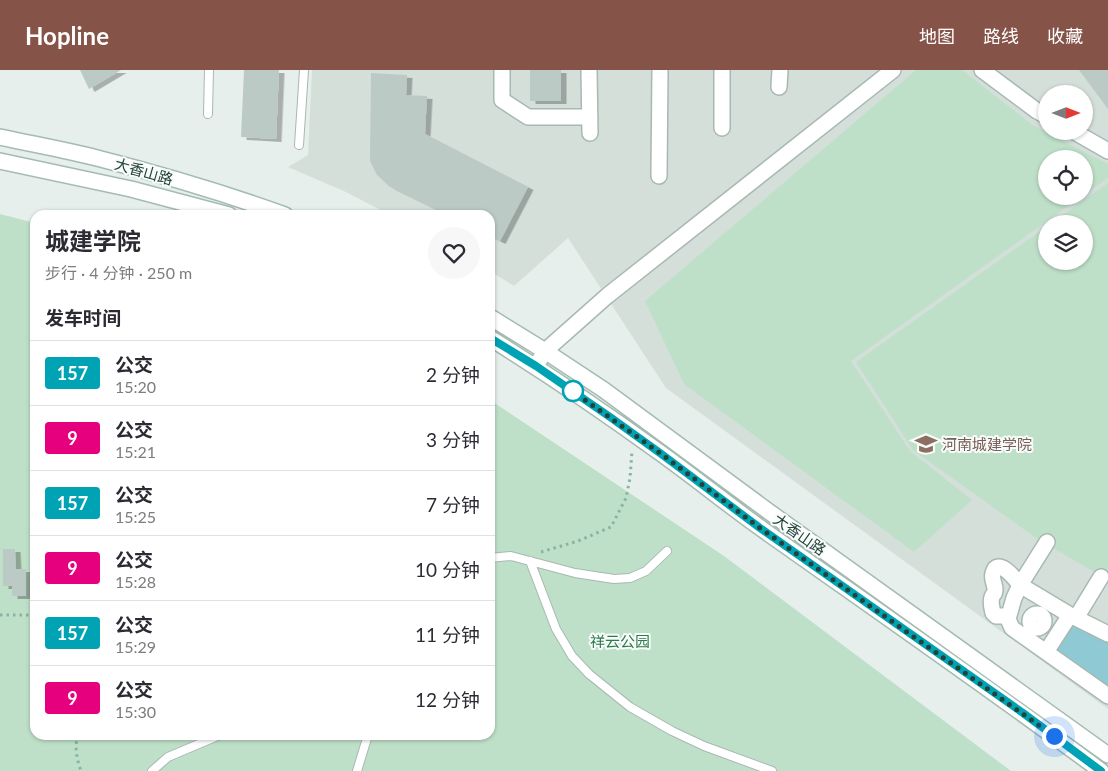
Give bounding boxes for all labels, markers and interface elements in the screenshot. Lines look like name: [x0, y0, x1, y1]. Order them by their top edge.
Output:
text: Hopline: [25, 21, 109, 50]
text: 地图: [919, 25, 955, 47]
text: 路线: [983, 25, 1019, 47]
text: 收藏: [1047, 25, 1083, 47]
north arrow: [1038, 85, 1092, 140]
map controls: [1038, 85, 1093, 270]
button: locate: [1038, 150, 1093, 205]
street label: 大香山路: [113, 154, 175, 188]
button: layers: [1038, 215, 1093, 270]
text: 城建学院: [45, 226, 141, 255]
button: heart: [428, 227, 480, 279]
text: 步行 · 4 分钟 · 250 m: [45, 263, 192, 282]
text: 发车时间: [45, 306, 121, 329]
text: 公交: [115, 353, 153, 376]
text: 157: [57, 362, 88, 384]
text: 2 分钟: [426, 363, 480, 386]
text: 15:20: [115, 377, 156, 396]
unlabelled marker: [562, 380, 584, 402]
text: 公交: [115, 418, 153, 441]
text: 9: [67, 427, 78, 449]
text: 3 分钟: [426, 428, 480, 451]
school or university icon: 河南城建学院: [913, 431, 939, 457]
place label: 河南城建学院: [942, 435, 1032, 453]
text: 15:21: [115, 442, 156, 461]
text: 公交: [115, 483, 153, 506]
text: 157: [57, 492, 88, 514]
text: 7 分钟: [426, 493, 480, 516]
text: 15:25: [115, 507, 156, 526]
street label: 大香山路: [770, 509, 830, 559]
text: 公交: [115, 548, 153, 571]
text: 9: [67, 557, 78, 579]
text: 10 分钟: [415, 558, 480, 581]
text: 15:28: [115, 572, 156, 591]
text: 公交: [115, 613, 153, 636]
text: 157: [57, 622, 88, 644]
text: 11 分钟: [415, 623, 480, 646]
park label: 祥云公园: [590, 632, 650, 650]
text: 15:29: [115, 637, 156, 656]
text: 公交: [115, 678, 153, 701]
text: 9: [67, 687, 78, 709]
text: 12 分钟: [415, 688, 480, 711]
text: 15:30: [115, 702, 156, 721]
your location: [1042, 724, 1067, 749]

